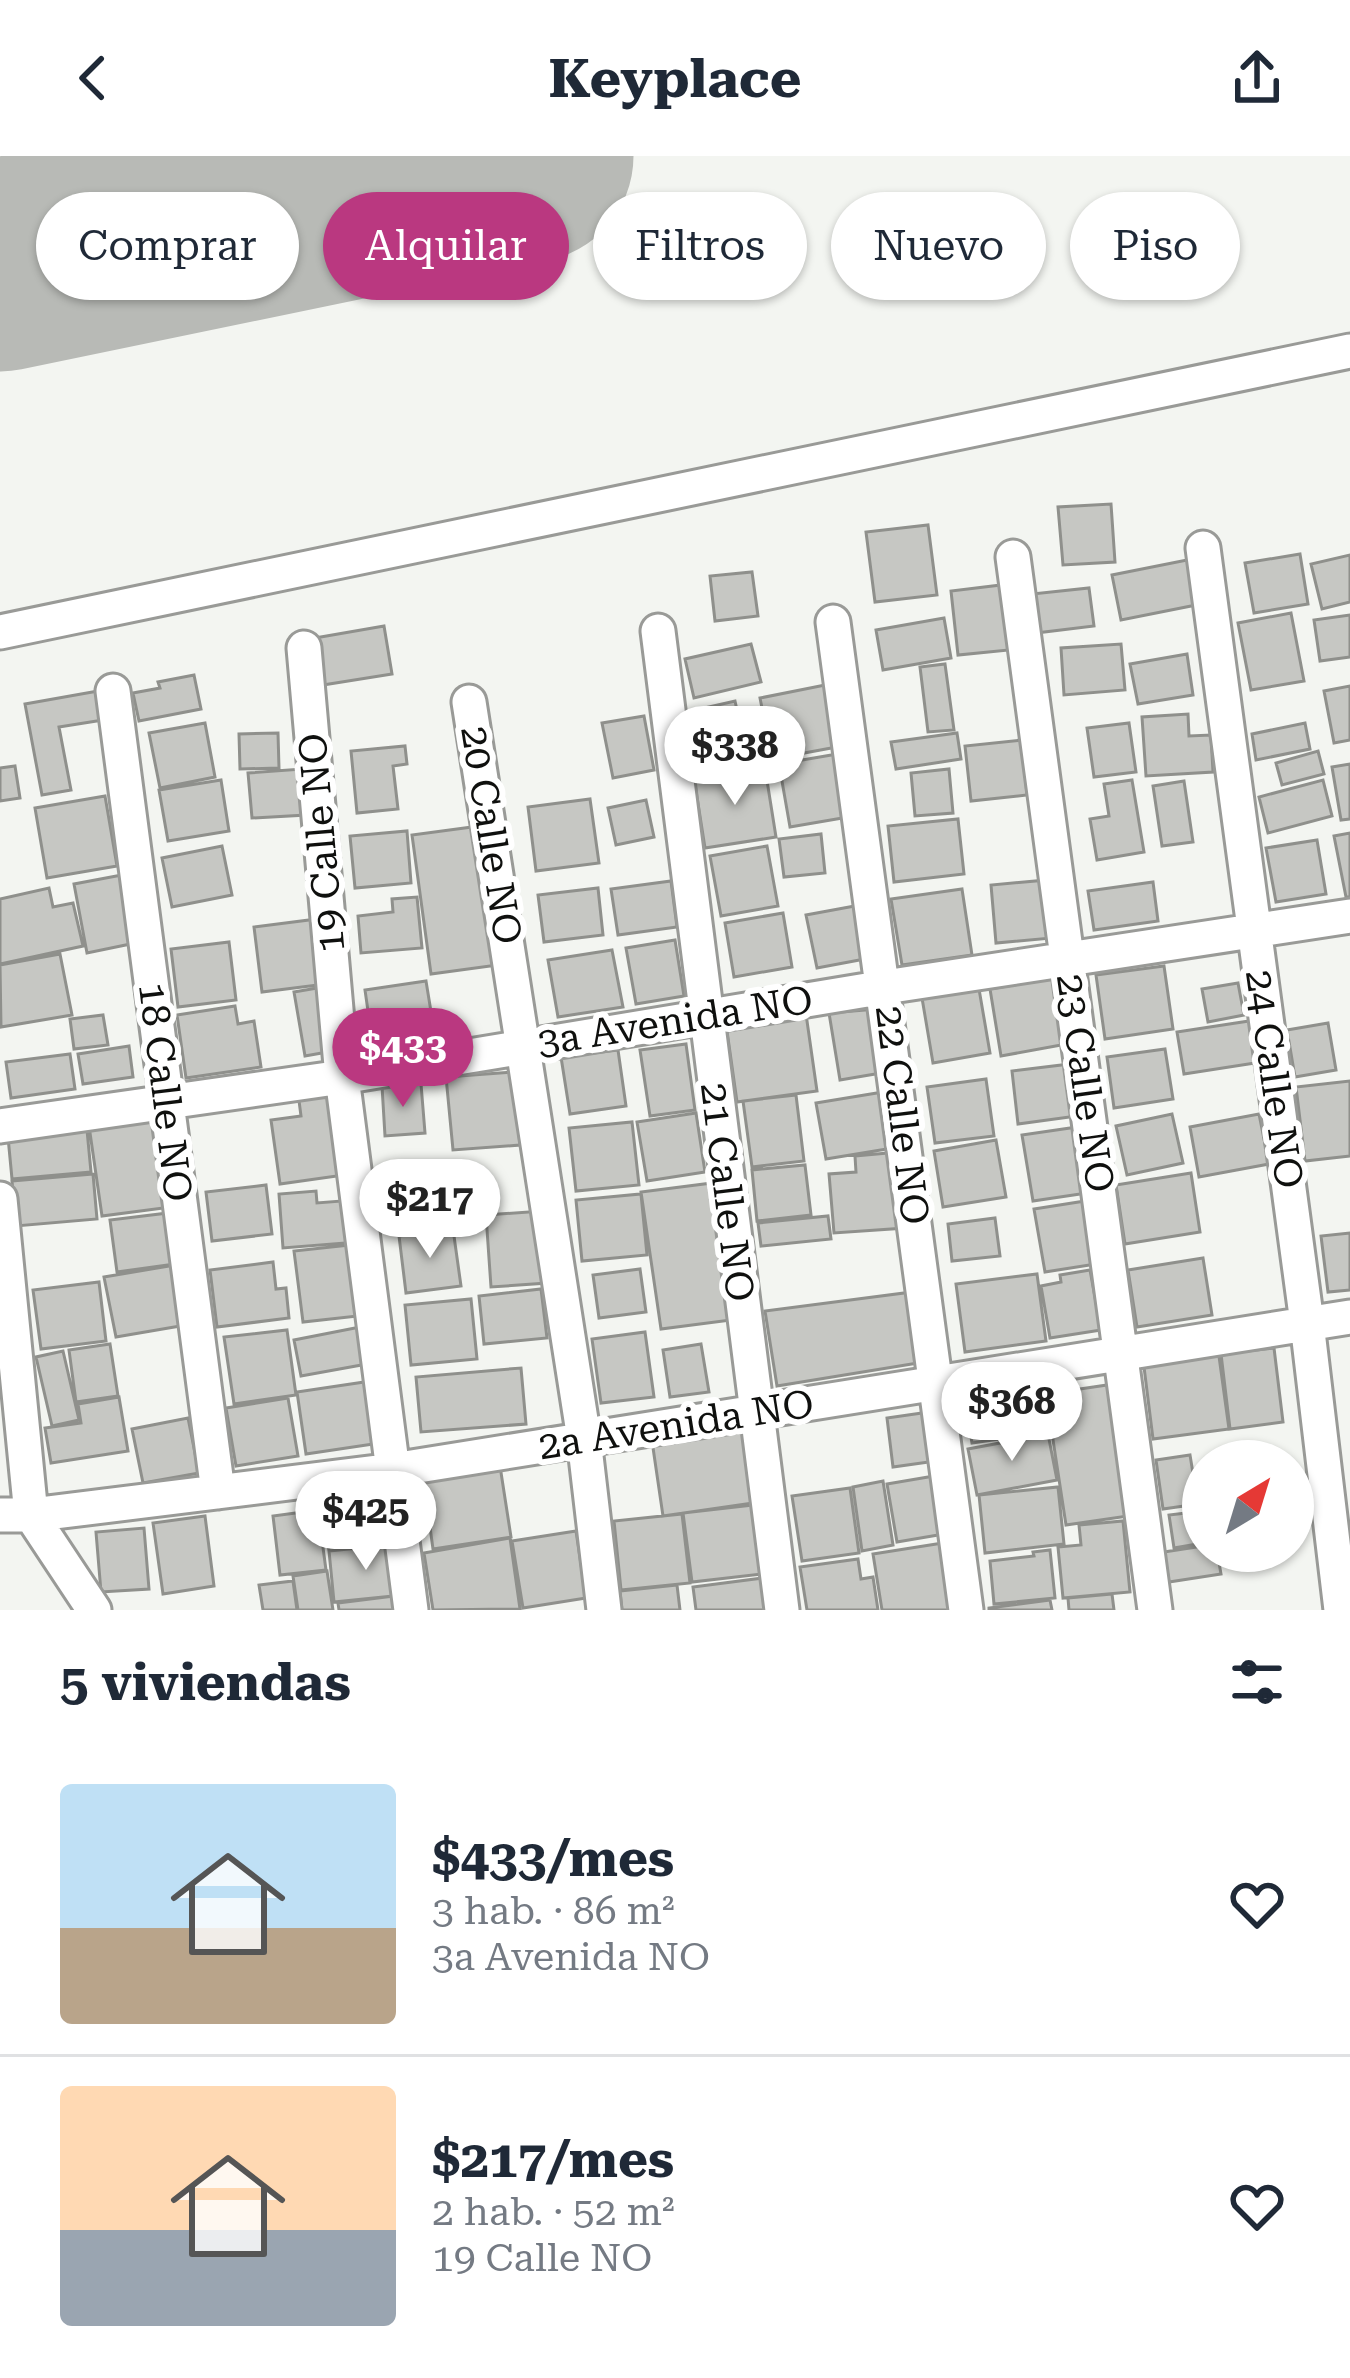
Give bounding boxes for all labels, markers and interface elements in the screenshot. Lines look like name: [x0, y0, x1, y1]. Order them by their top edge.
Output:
icon: back: [60, 45, 126, 111]
icon: share: [1224, 45, 1290, 111]
text: Keyplace: [549, 47, 801, 110]
chip: Comprar: [36, 192, 299, 300]
chip: Alquilar: [323, 192, 569, 300]
chip: Filtros: [593, 192, 807, 300]
chip: Nuevo: [831, 192, 1046, 300]
chip: Piso: [1070, 192, 1240, 300]
pin: $338: [664, 706, 806, 808]
text: $338: [691, 722, 779, 768]
street label: 20 Calle NO: [451, 723, 531, 947]
street label: 19 Calle NO: [289, 731, 355, 955]
street label: 24 Calle NO: [1236, 967, 1312, 1191]
street label: 23 Calle NO: [1047, 971, 1123, 1195]
street label: 3a Avenida NO: [534, 977, 816, 1065]
street label: 18 Calle NO: [129, 980, 201, 1204]
street label: 22 Calle NO: [866, 1003, 938, 1227]
pin: $433: [332, 1008, 474, 1110]
text: $433: [359, 1024, 447, 1070]
street label: 21 Calle NO: [691, 1080, 763, 1304]
pin: $217: [359, 1159, 501, 1261]
text: $217: [386, 1175, 474, 1221]
pin: $368: [941, 1362, 1083, 1464]
text: $368: [968, 1378, 1056, 1424]
street label: 2a Avenida NO: [535, 1381, 817, 1469]
north arrow: [1182, 1440, 1314, 1572]
map controls: [1182, 1440, 1314, 1572]
pin: $425: [295, 1471, 437, 1573]
text: $425: [322, 1487, 410, 1533]
icon: filters: [1224, 1649, 1290, 1715]
text: 5 viviendas: [60, 1653, 351, 1712]
text: $433/mes: [432, 1829, 674, 1888]
icon: home: [156, 1832, 300, 1976]
icon: heart: [1224, 1871, 1290, 1937]
text: 3 hab. · 86 m²: [432, 1888, 675, 1934]
text: 3a Avenida NO: [432, 1934, 710, 1980]
text: $217/mes: [432, 2130, 674, 2189]
icon: home: [156, 2134, 300, 2278]
icon: heart: [1224, 2173, 1290, 2239]
text: 2 hab. · 52 m²: [432, 2189, 675, 2235]
text: 19 Calle NO: [432, 2235, 652, 2281]

